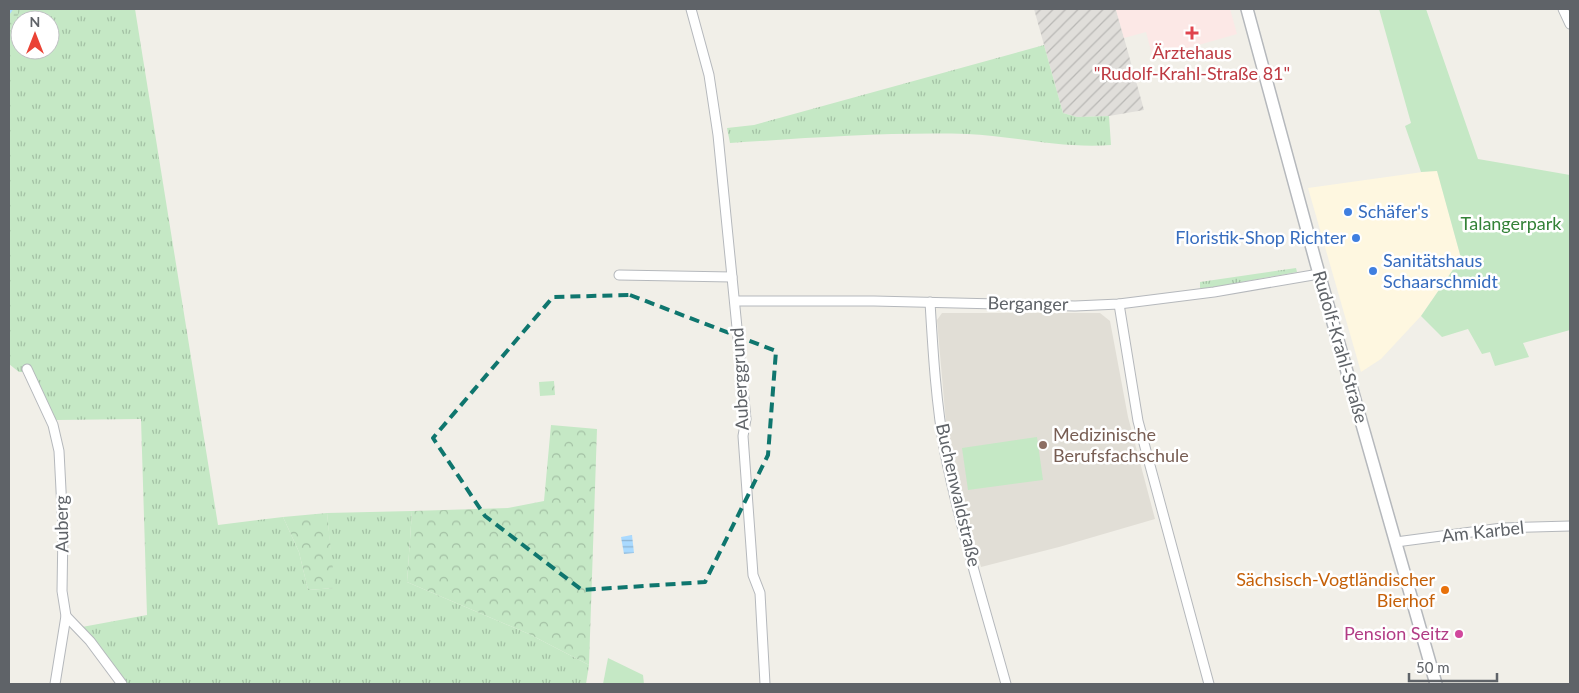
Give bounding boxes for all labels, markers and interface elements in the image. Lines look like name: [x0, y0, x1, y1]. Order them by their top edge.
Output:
north arrow: [10, 10, 60, 60]
text: N: [30, 13, 40, 30]
marker: Ärztehaus "Rudolf-Krahl-Straße 81": [1185, 26, 1199, 40]
place label: Ärztehaus "Rudolf-Krahl-Straße 81": [1094, 41, 1290, 84]
place label: Schäfer's: [1358, 200, 1429, 222]
marker: Schäfer's: [1342, 206, 1354, 218]
park label: Talangerpark: [1461, 212, 1562, 234]
place label: Floristik-Shop Richter: [1175, 226, 1346, 248]
marker: Floristik-Shop Richter: [1350, 232, 1362, 244]
place label: Sanitätshaus Schaarschmidt: [1383, 249, 1498, 292]
marker: Sanitätshaus Schaarschmidt: [1367, 265, 1379, 277]
street label: Rudolf-Krahl-Straße: [1309, 268, 1373, 426]
street label: Berganger: [987, 291, 1069, 315]
street label: Auberggrund: [725, 327, 753, 431]
street label: Buchenwaldstraße: [932, 421, 986, 569]
place label: Medizinische Berufsfachschule: [1053, 423, 1189, 466]
marker: Medizinische Berufsfachschule: [1037, 439, 1049, 451]
street label: Auberg: [50, 495, 72, 553]
street label: Am Karbel: [1441, 516, 1525, 546]
place label: Sächsisch-Vogtländischer Bierhof: [1236, 568, 1436, 611]
marker: Sächsisch-Vogtländischer Bierhof: [1439, 584, 1451, 596]
place label: Pension Seitz: [1344, 622, 1449, 644]
marker: Pension Seitz: [1453, 628, 1465, 640]
scale bar: [1409, 650, 1496, 682]
text: 50 m: [1416, 658, 1450, 676]

